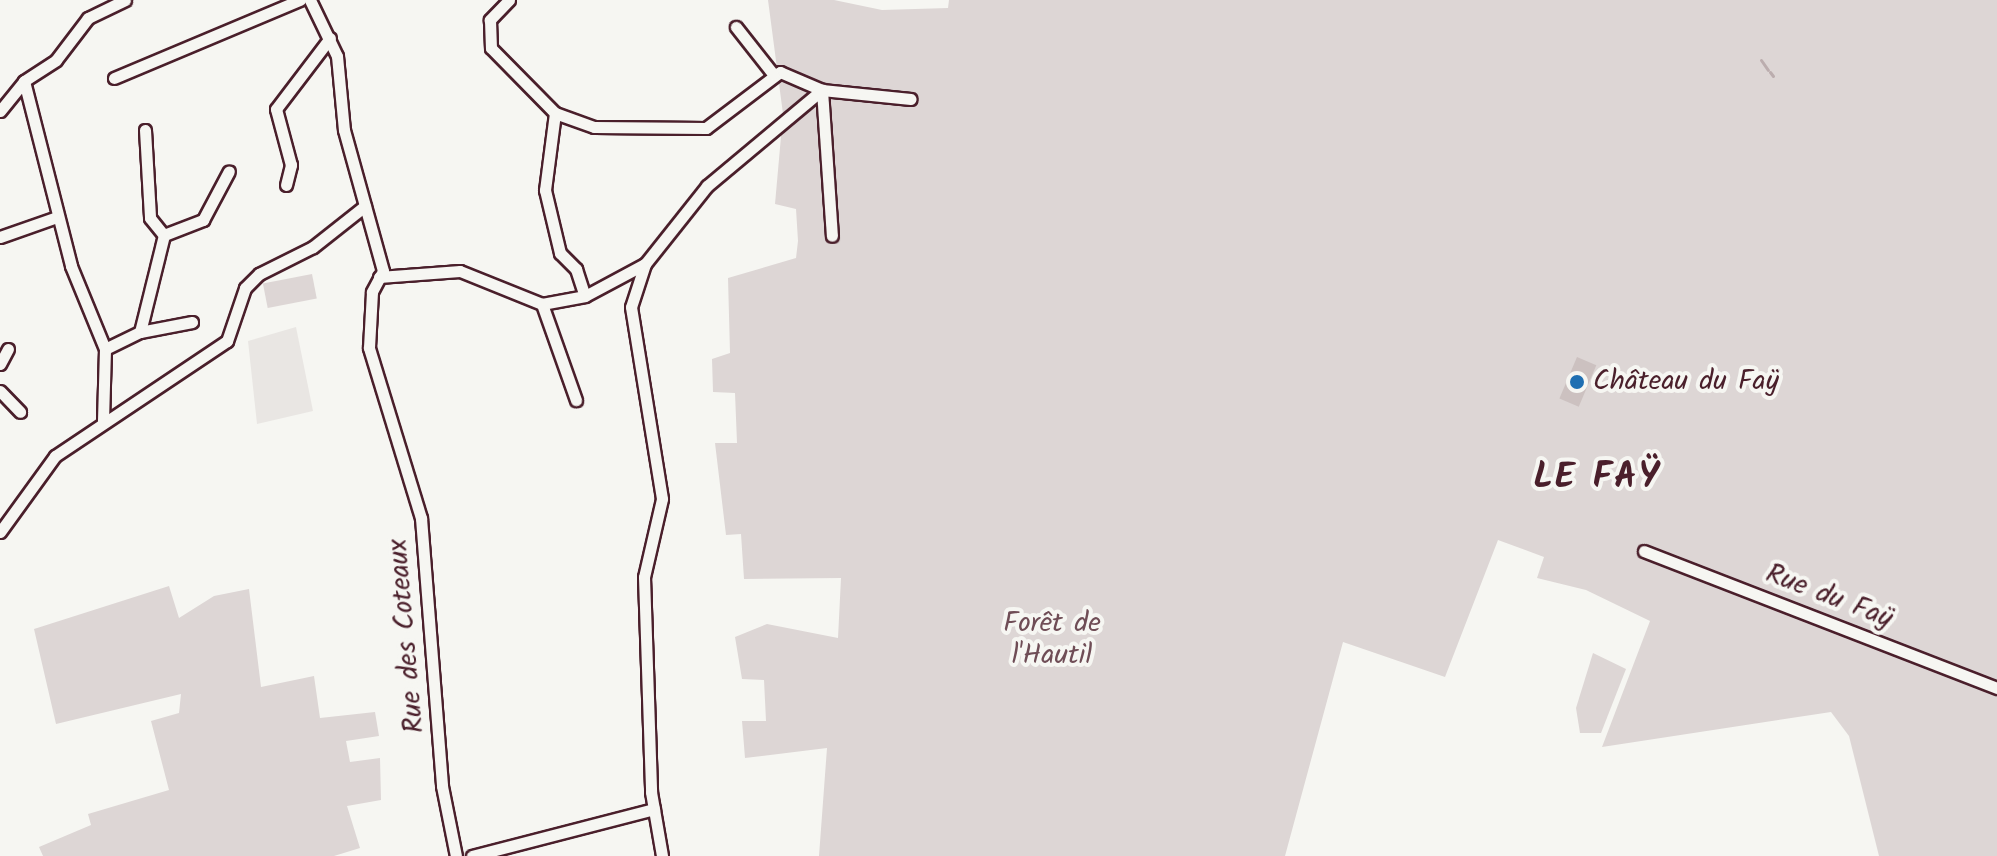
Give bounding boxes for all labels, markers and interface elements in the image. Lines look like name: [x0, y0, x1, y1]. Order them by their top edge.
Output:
place label: Château du Faÿ: [1593, 365, 1779, 399]
marker: Château du Faÿ: [1568, 373, 1586, 391]
district label: LE FAŸ: [1533, 456, 1661, 500]
street label: Rue des Coteaux: [382, 537, 432, 735]
street label: Rue du Faÿ: [1761, 557, 1897, 637]
park label: Forêt de l'Hautil: [1003, 607, 1101, 673]

